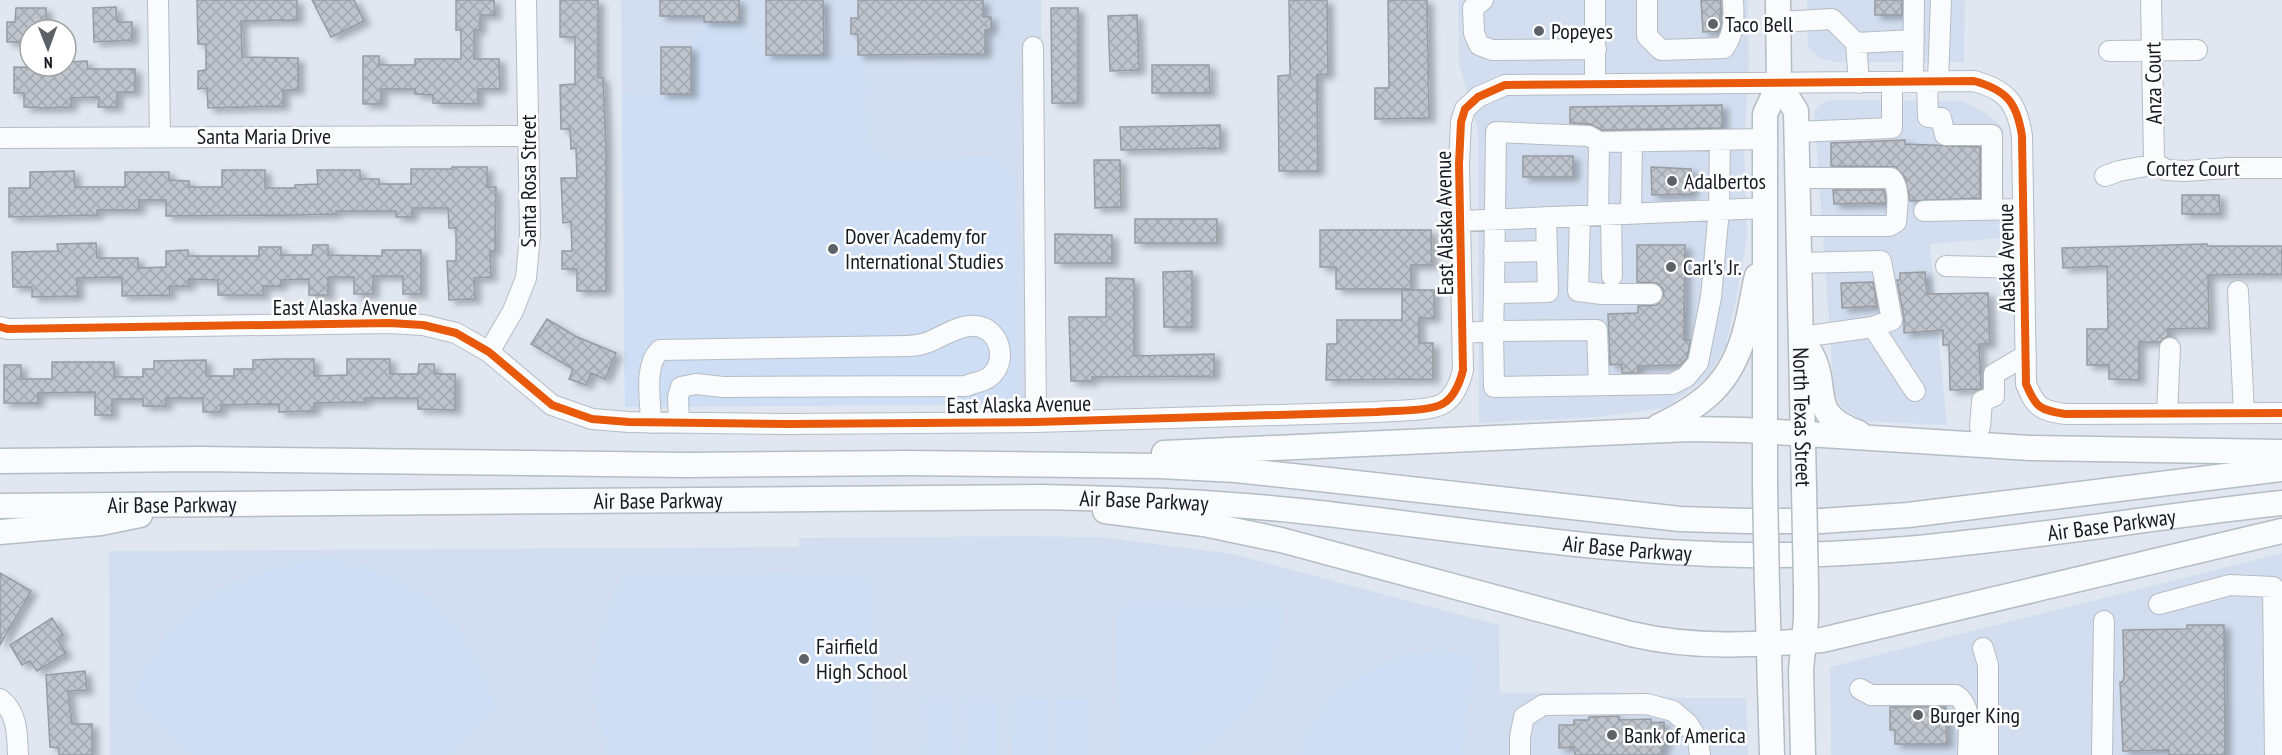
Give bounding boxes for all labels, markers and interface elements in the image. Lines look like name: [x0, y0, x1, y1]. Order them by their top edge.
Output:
place label: Taco Bell: [1725, 10, 1794, 38]
place label: Popeyes: [1551, 17, 1613, 45]
marker: Taco Bell: [1706, 17, 1720, 31]
north arrow: [18, 18, 78, 78]
marker: Popeyes: [1532, 24, 1546, 38]
street label: Anza Court: [2138, 41, 2168, 125]
text: N: [44, 53, 53, 73]
street label: Santa Rosa Street: [514, 114, 542, 248]
street label: Santa Maria Drive: [197, 122, 331, 150]
street label: East Alaska Avenue: [1429, 150, 1459, 296]
street label: Cortez Court: [2146, 154, 2240, 182]
place label: Adalbertos: [1684, 167, 1766, 195]
marker: Adalbertos: [1665, 174, 1679, 188]
street label: Alaska Avenue: [1991, 203, 2021, 313]
place label: Dover Academy for International Studies: [845, 222, 1004, 275]
marker: Dover Academy for International Studies: [826, 242, 840, 256]
place label: Carl's Jr.: [1683, 253, 1742, 281]
marker: Carl's Jr.: [1664, 260, 1678, 274]
street label: East Alaska Avenue: [273, 293, 417, 321]
street label: North Texas Street: [1787, 347, 1818, 487]
street label: East Alaska Avenue: [946, 389, 1092, 419]
street label: Air Base Parkway: [1079, 484, 1210, 517]
street label: Air Base Parkway: [593, 486, 723, 515]
street label: Air Base Parkway: [107, 490, 237, 519]
street label: Air Base Parkway: [2046, 502, 2178, 547]
street label: Air Base Parkway: [1562, 529, 1693, 567]
place label: Fairfield High School: [816, 632, 908, 685]
marker: Fairfield High School: [797, 652, 811, 666]
place label: Burger King: [1930, 701, 2020, 729]
marker: Burger King: [1911, 708, 1925, 722]
place label: Bank of America: [1624, 721, 1746, 749]
marker: Bank of America: [1605, 728, 1619, 742]

